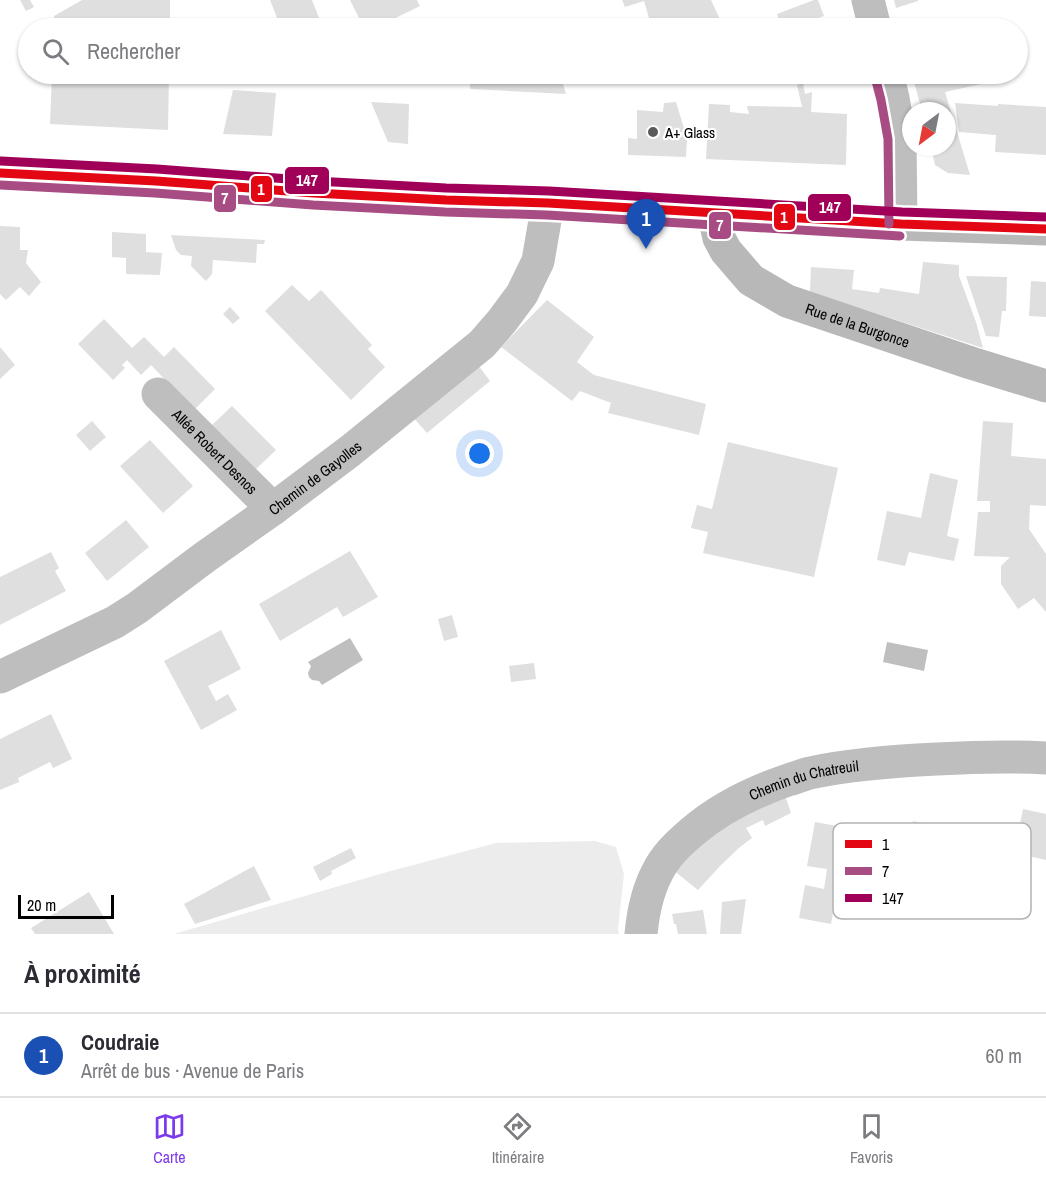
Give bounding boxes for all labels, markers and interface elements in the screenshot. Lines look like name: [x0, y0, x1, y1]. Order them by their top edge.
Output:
search box: [18, 18, 1028, 84]
icon: search: [39, 35, 72, 68]
text: Rechercher: [87, 36, 180, 66]
north arrow: [902, 102, 956, 156]
place label: A+ Glass: [664, 122, 715, 143]
marker: A+ Glass: [646, 125, 660, 139]
line badge: 147: [284, 166, 330, 195]
text: 147: [296, 169, 318, 191]
line badge: 1: [250, 175, 273, 203]
text: 1: [257, 178, 265, 200]
line badge: 7: [213, 184, 237, 213]
text: 7: [221, 187, 229, 209]
line badge: 147: [807, 193, 852, 222]
text: 147: [819, 196, 841, 218]
pin: 1: [626, 200, 666, 249]
line badge: 1: [773, 203, 796, 231]
text: 1: [780, 206, 788, 228]
line badge: 7: [708, 211, 732, 240]
text: 7: [716, 214, 724, 236]
street label: Rue de la Burgonce: [803, 297, 913, 352]
street label: Allée Robert Desnos: [167, 403, 263, 499]
street label: Chemin de Gayolles: [264, 436, 366, 520]
your location: [465, 439, 494, 468]
street label: Chemin du Chatreuil: [745, 755, 860, 805]
legend: [833, 823, 1031, 919]
text: 1: [882, 833, 890, 855]
text: 7: [882, 860, 889, 882]
text: 147: [882, 887, 904, 909]
scale bar: [18, 892, 114, 920]
text: 20 m: [27, 894, 56, 916]
text: À proximité: [24, 956, 141, 991]
text: Coudraie: [81, 1027, 159, 1057]
text: 1: [39, 1042, 48, 1069]
text: 60 m: [986, 1042, 1022, 1069]
text: Arrêt de bus · Avenue de Paris: [81, 1057, 304, 1084]
tab: Carte: [153, 1110, 186, 1168]
tab: Itinéraire: [492, 1110, 544, 1168]
tab: Favoris: [850, 1110, 893, 1168]

